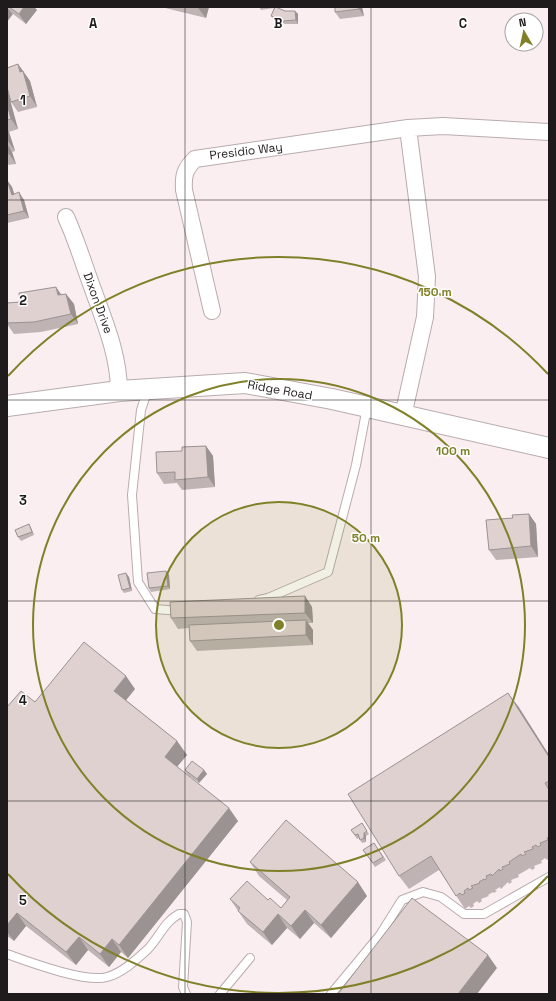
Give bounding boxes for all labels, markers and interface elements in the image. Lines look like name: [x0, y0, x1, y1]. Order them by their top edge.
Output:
north arrow: [504, 12, 544, 52]
text: A: [89, 15, 98, 32]
text: B: [274, 15, 283, 32]
text: C: [459, 15, 467, 32]
text: N: [518, 15, 527, 30]
text: 1: [20, 92, 26, 109]
street label: Presidio Way: [209, 139, 283, 163]
street label: Dixon Drive: [79, 270, 117, 336]
text: 150 m: [418, 284, 452, 300]
text: 2: [19, 292, 27, 309]
street label: Ridge Road: [246, 376, 314, 404]
text: 100 m: [436, 443, 470, 459]
text: 3: [19, 492, 27, 509]
text: 50 m: [352, 530, 380, 546]
centre of rings: [272, 618, 286, 632]
text: 4: [19, 692, 27, 709]
text: 5: [19, 892, 27, 909]

